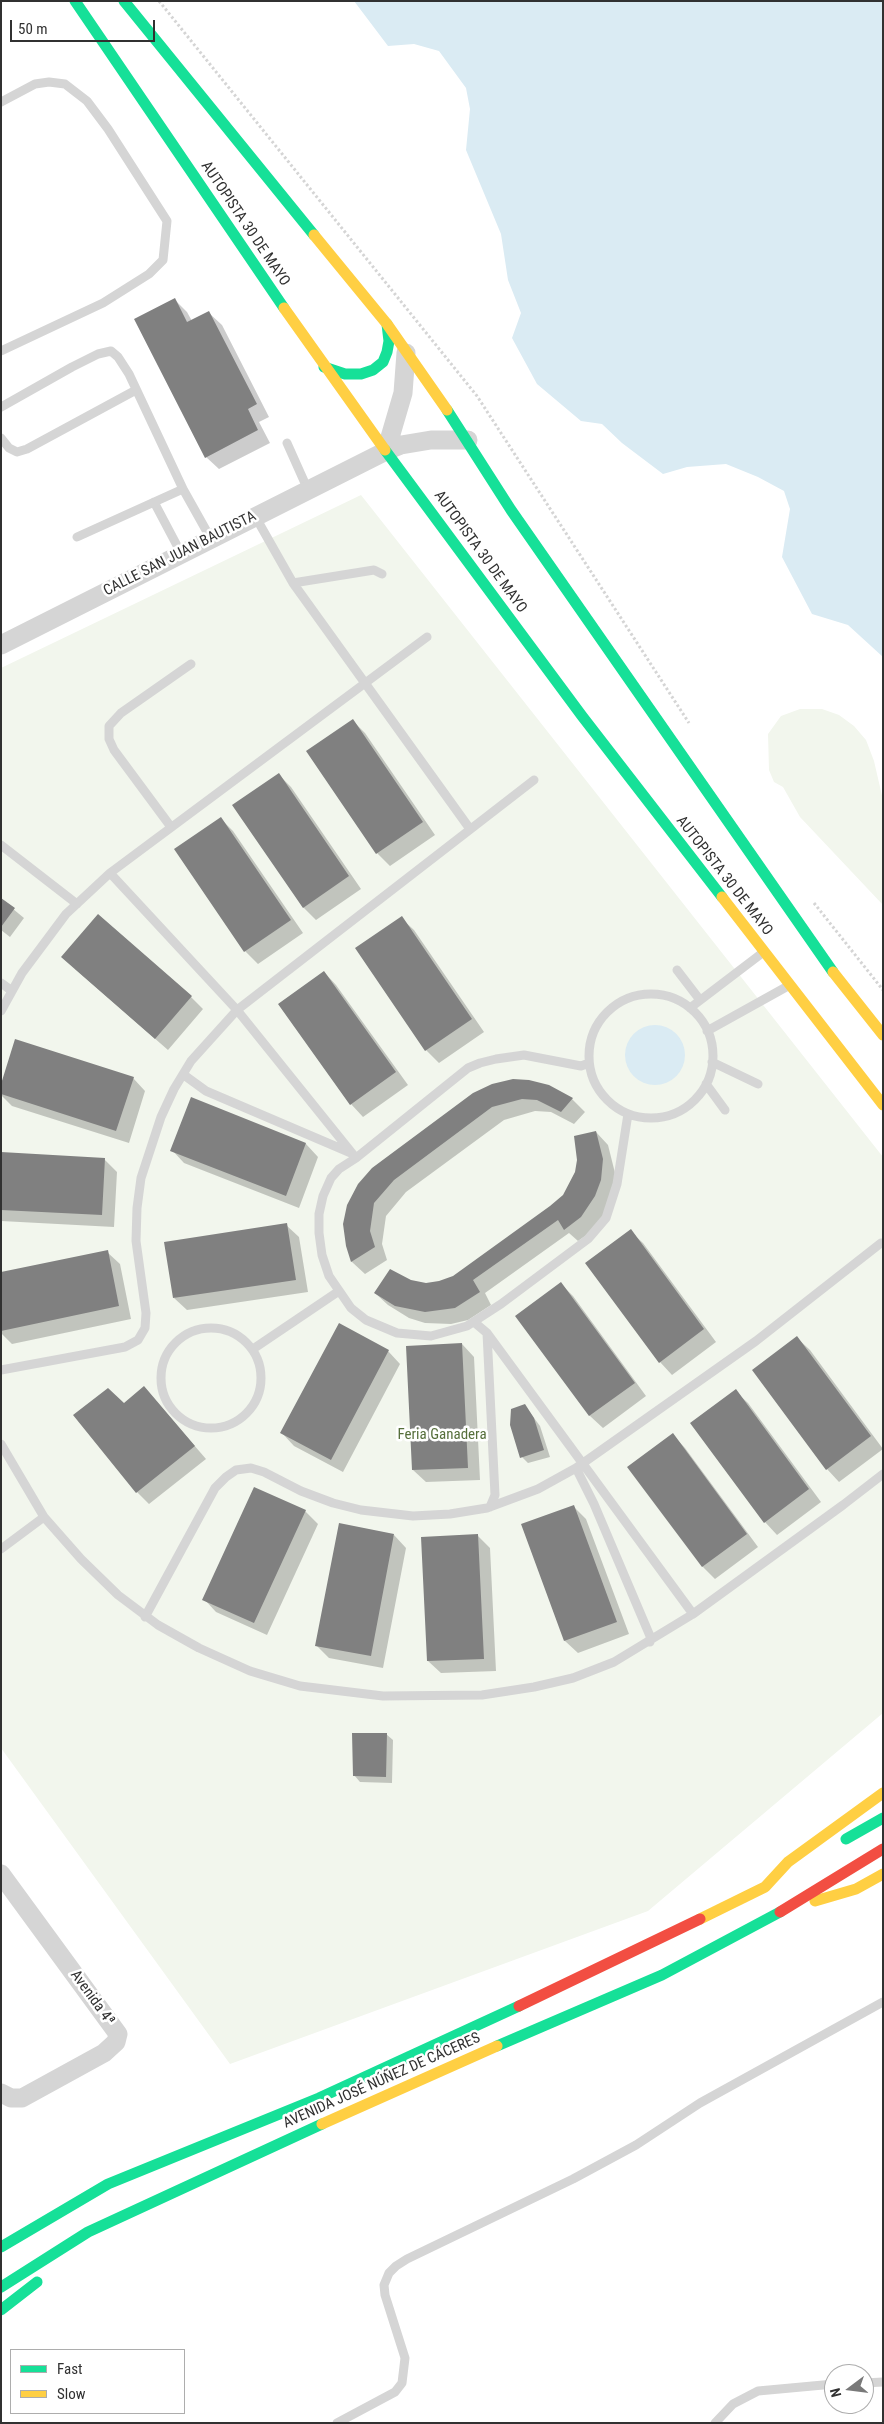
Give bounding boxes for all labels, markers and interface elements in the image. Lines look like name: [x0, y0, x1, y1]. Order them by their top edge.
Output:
scale bar: [12, 10, 158, 42]
text: 50 m: [18, 20, 48, 38]
street label: AUTOPISTA 30 DE MAYO: [197, 158, 293, 290]
street label: AUTOPISTA 30 DE MAYO: [430, 487, 530, 617]
street label: CALLE SAN JUAN BAUTISTA: [101, 508, 259, 600]
street label: AUTOPISTA 30 DE MAYO: [672, 813, 776, 939]
park label: Feria Ganadera: [397, 1426, 487, 1444]
street label: Avenida 4ª: [66, 1967, 118, 2029]
street label: AVENIDA JOSÉ NÚÑEZ DE CÁCERES: [281, 2029, 483, 2133]
legend: [10, 2349, 185, 2414]
text: Fast: [57, 2360, 82, 2378]
north arrow: [824, 2364, 874, 2414]
text: Slow: [57, 2385, 86, 2403]
text: N: [827, 2386, 844, 2399]

